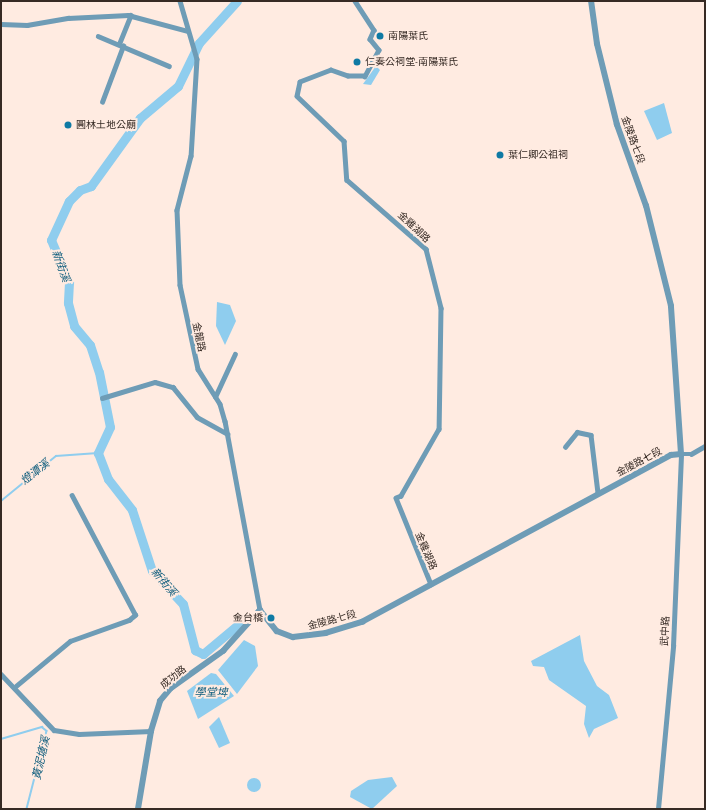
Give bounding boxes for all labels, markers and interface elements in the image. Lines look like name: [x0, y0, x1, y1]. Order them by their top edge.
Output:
place label: 南陽葉氏: [388, 30, 428, 42]
marker: 南陽葉氏: [375, 31, 385, 41]
place label: 仁奏公祠堂-南陽葉氏: [365, 56, 458, 68]
marker: 仁奏公祠堂-南陽葉氏: [352, 57, 362, 67]
street label: 金陵路七段: [619, 114, 647, 166]
place label: 圓林土地公廟: [76, 119, 136, 131]
marker: 圓林土地公廟: [63, 120, 73, 130]
place label: 葉仁卿公祖祠: [508, 149, 568, 161]
marker: 葉仁卿公祖祠: [495, 150, 505, 160]
street label: 金雞湖路: [395, 209, 433, 245]
water label: 新街溪: [49, 248, 73, 284]
street label: 金龍路: [190, 321, 208, 353]
street label: 金陵路七段: [614, 445, 664, 479]
water label: 燈潭溪: [18, 457, 52, 487]
street label: 金雞湖路: [413, 530, 439, 572]
water label: 新街溪: [148, 565, 180, 599]
street label: 金陵路七段: [306, 608, 358, 632]
place label: 金台橋: [233, 612, 263, 624]
marker: 金台橋: [266, 613, 276, 623]
street label: 武中路: [658, 616, 672, 646]
street label: 成功路: [158, 663, 188, 691]
water label: 學堂埤: [195, 685, 227, 699]
water label: 黃泥塘溪: [30, 735, 52, 781]

